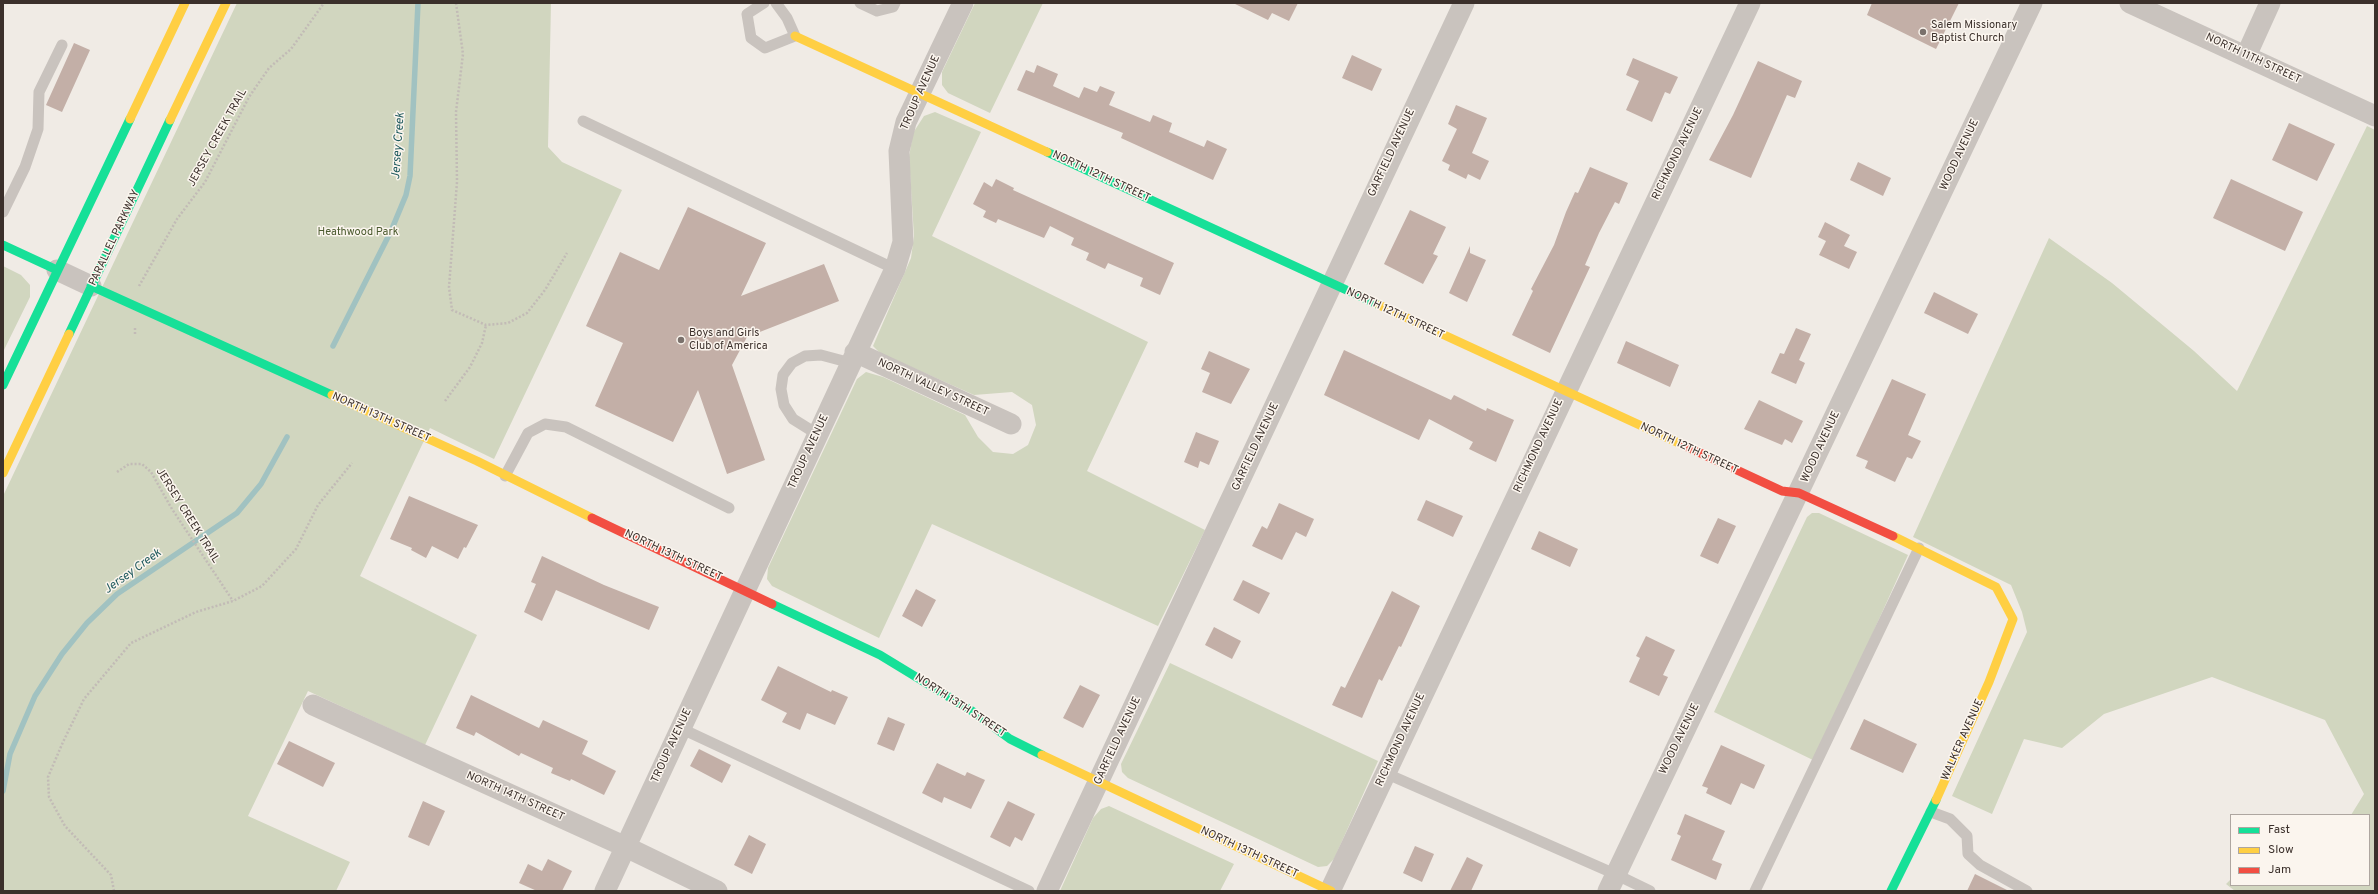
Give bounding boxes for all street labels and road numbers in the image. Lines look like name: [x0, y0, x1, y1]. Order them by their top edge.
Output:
street label: NORTH 11TH STREET: [2203, 31, 2303, 87]
street label: TROUP AVENUE: [899, 53, 943, 133]
street label: JERSEY CREEK TRAIL: [186, 87, 250, 189]
street label: RICHMOND AVENUE: [1650, 105, 1706, 203]
street label: GARFIELD AVENUE: [1366, 107, 1418, 199]
street label: WOOD AVENUE: [1938, 117, 1982, 193]
street label: NORTH 12TH STREET: [1050, 149, 1152, 205]
street label: PARALLEL PARKWAY: [87, 188, 143, 288]
street label: NORTH 12TH STREET: [1344, 286, 1446, 342]
street label: NORTH VALLEY STREET: [875, 356, 991, 420]
street label: NORTH 13TH STREET: [330, 390, 432, 446]
street label: RICHMOND AVENUE: [1512, 397, 1566, 495]
street label: GARFIELD AVENUE: [1230, 401, 1282, 493]
street label: WOOD AVENUE: [1799, 409, 1843, 485]
street label: TROUP AVENUE: [786, 413, 832, 491]
street label: NORTH 12TH STREET: [1638, 421, 1740, 477]
street label: JERSEY CREEK TRAIL: [152, 466, 222, 566]
street label: NORTH 13TH STREET: [622, 528, 724, 584]
street label: NORTH 13TH STREET: [912, 672, 1008, 740]
street label: RICHMOND AVENUE: [1374, 691, 1428, 789]
street label: GARFIELD AVENUE: [1092, 695, 1144, 787]
street label: WALKER AVENUE: [1939, 697, 1987, 783]
street label: WOOD AVENUE: [1657, 701, 1703, 777]
street label: TROUP AVENUE: [649, 707, 695, 785]
street label: NORTH 14TH STREET: [464, 769, 566, 825]
street label: NORTH 13TH STREET: [1198, 825, 1300, 881]

